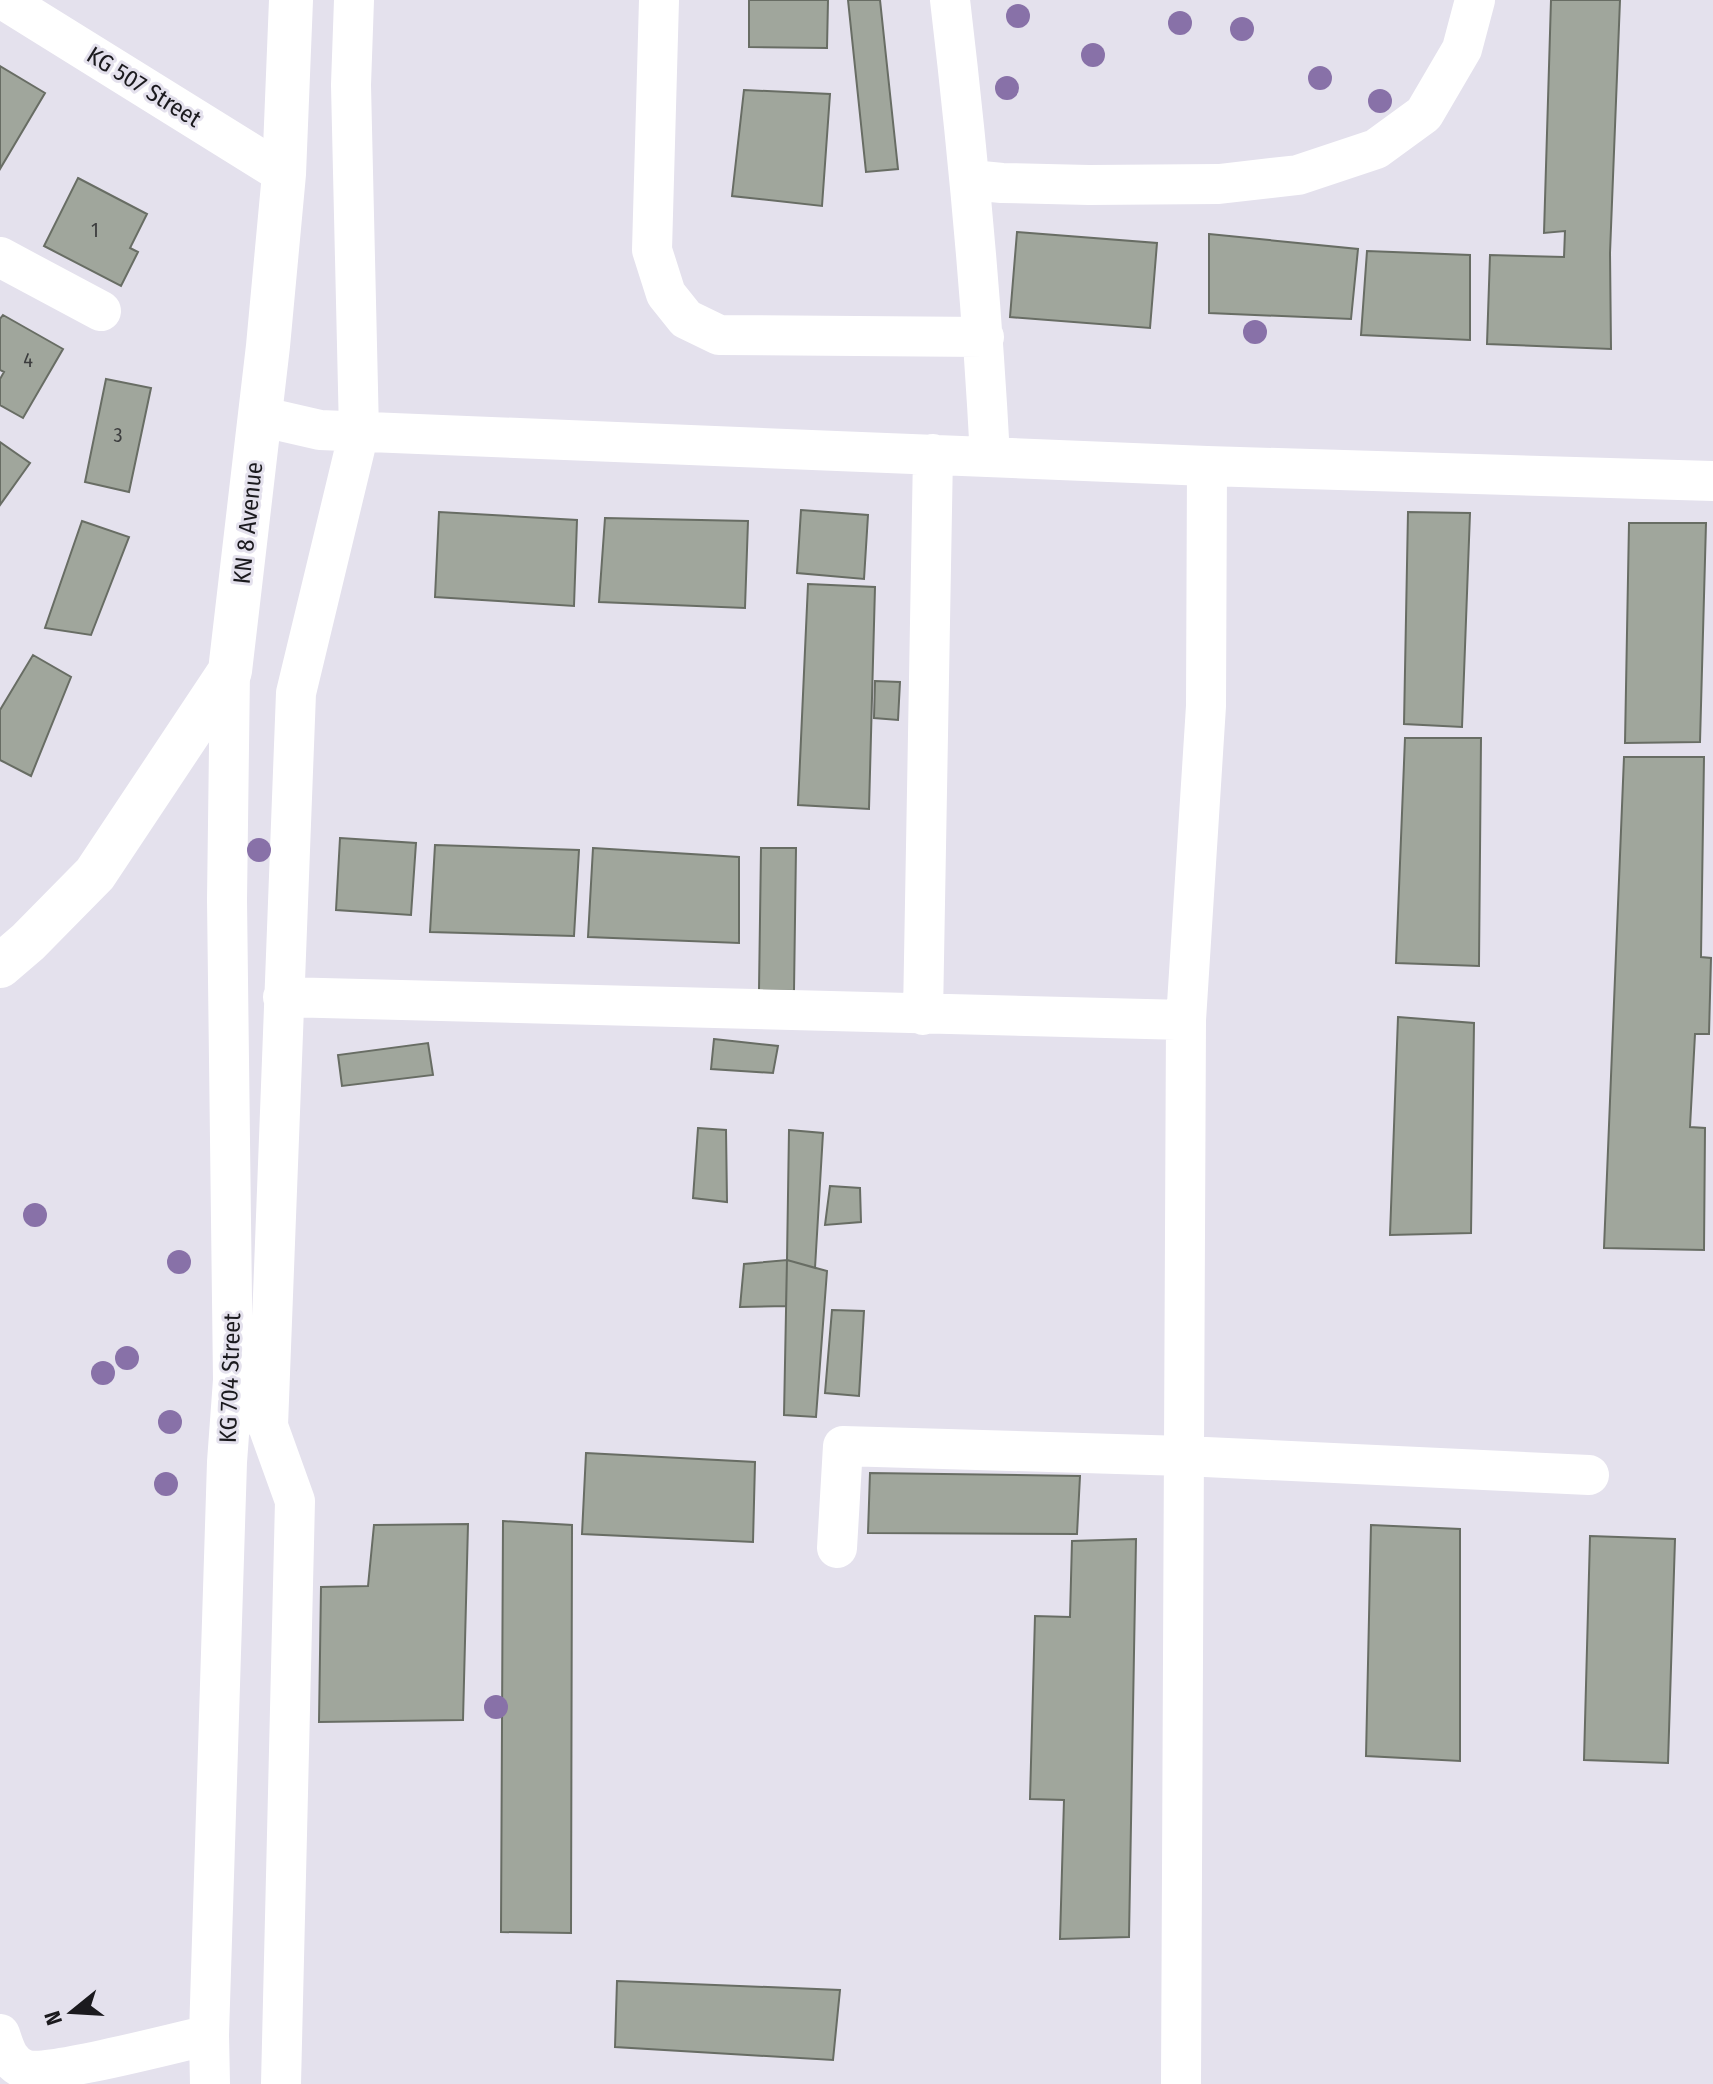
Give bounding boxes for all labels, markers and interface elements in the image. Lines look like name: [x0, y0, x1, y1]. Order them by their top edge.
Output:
street label: KG 507 Street: [82, 41, 206, 133]
house number: 1: [91, 218, 99, 242]
house number: 4: [23, 348, 33, 372]
house number: 3: [113, 423, 123, 447]
street label: KN 8 Avenue: [228, 461, 268, 585]
street label: KG 704 Street: [214, 1312, 246, 1443]
north arrow: [32, 1972, 112, 2052]
text: N: [39, 2008, 68, 2028]

